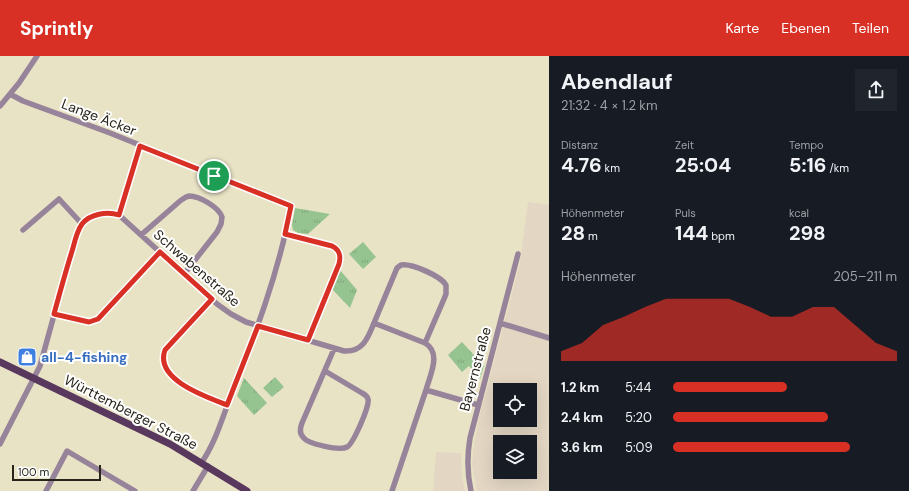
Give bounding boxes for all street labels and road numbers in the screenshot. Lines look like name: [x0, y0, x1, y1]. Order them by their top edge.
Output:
street label: Lange Äcker: [59, 94, 139, 140]
street label: Schwabenstraße: [150, 225, 244, 311]
street label: Bayernstraße: [455, 325, 495, 413]
street label: Württemberger Straße: [61, 371, 201, 453]

